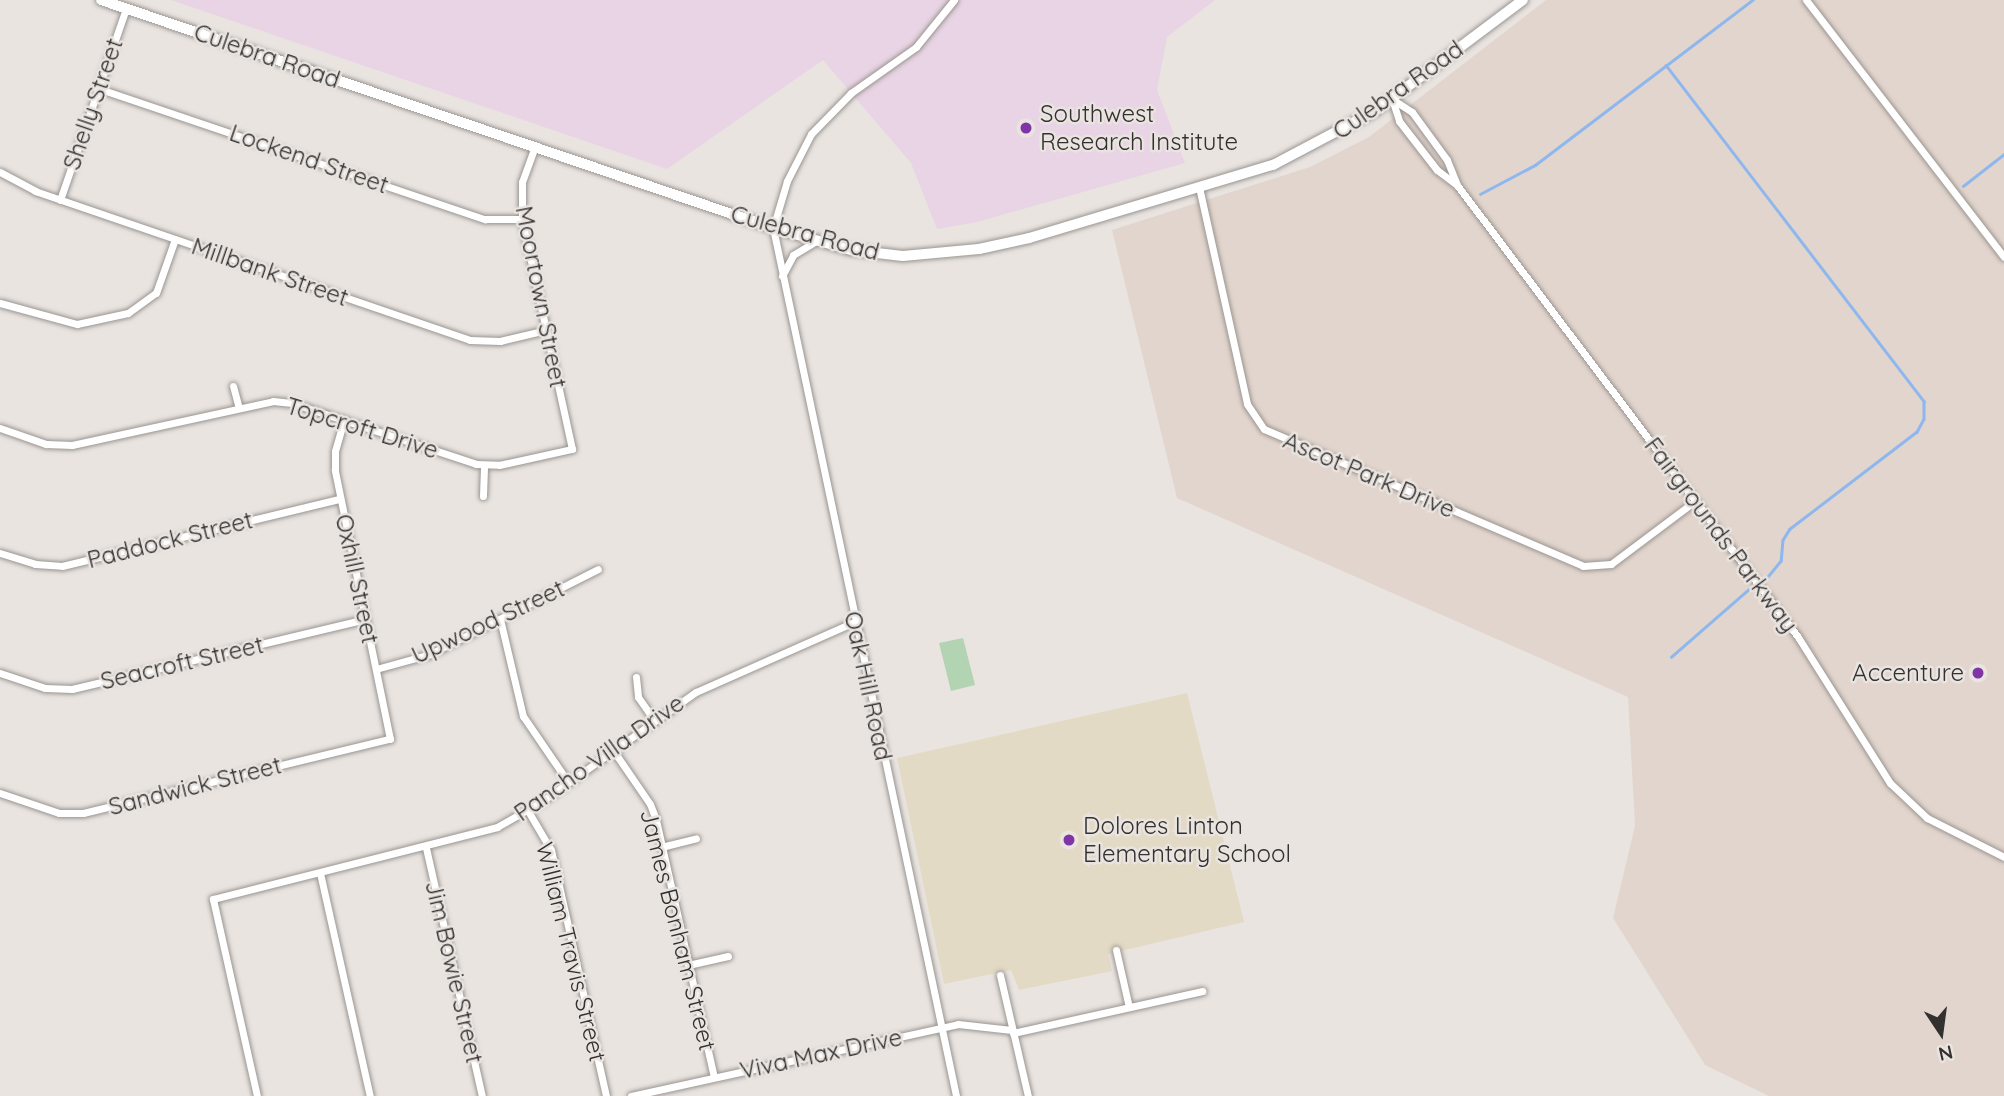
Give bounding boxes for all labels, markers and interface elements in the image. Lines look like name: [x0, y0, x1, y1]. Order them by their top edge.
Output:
street label: Culebra Road: [190, 18, 344, 94]
street label: Shelly Street: [57, 34, 129, 174]
street label: Culebra Road: [1327, 35, 1469, 145]
place label: Southwest Research Institute: [1040, 100, 1238, 156]
street label: Lockend Street: [226, 118, 392, 200]
marker: Southwest Research Institute: [1018, 120, 1034, 136]
street label: Culebra Road: [728, 199, 882, 267]
street label: Moortown Street: [509, 204, 573, 390]
street label: Millbank Street: [188, 232, 352, 312]
street label: Topcroft Drive: [282, 391, 442, 465]
street label: Ascot Park Drive: [1279, 426, 1459, 524]
street label: Fairgrounds Parkway: [1638, 432, 1804, 638]
street label: Paddock Street: [84, 505, 256, 575]
street label: Oxhill Street: [329, 512, 385, 646]
street label: Upwood Street: [407, 574, 569, 670]
street label: Oak Hill Road: [838, 609, 898, 763]
street label: Seacroft Street: [98, 630, 266, 696]
place label: Accenture: [1852, 659, 1964, 687]
marker: Accenture: [1970, 665, 1986, 681]
street label: Pancho Villa Drive: [509, 689, 689, 827]
street label: Sandwick Street: [106, 751, 284, 821]
street label: James Bonham Street: [634, 806, 722, 1054]
place label: Dolores Linton Elementary School: [1083, 812, 1291, 868]
marker: Dolores Linton Elementary School: [1061, 832, 1077, 848]
street label: William Travis Street: [530, 839, 612, 1065]
street label: Jim Bowie Street: [419, 878, 489, 1066]
north arrow: [1906, 998, 1976, 1068]
street label: Viva Max Drive: [737, 1023, 905, 1085]
text: N: [1936, 1040, 1955, 1067]

